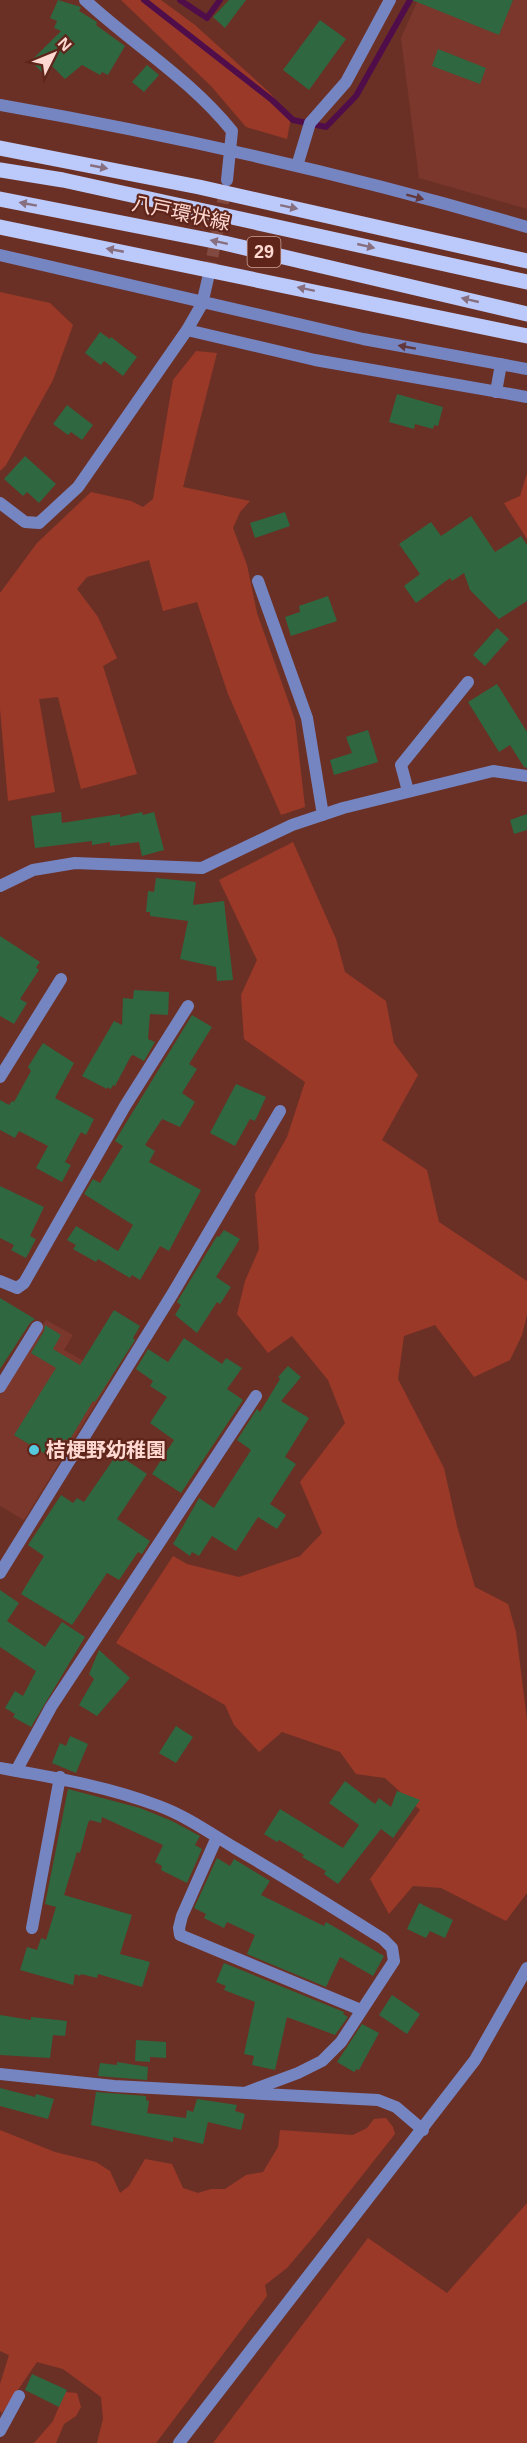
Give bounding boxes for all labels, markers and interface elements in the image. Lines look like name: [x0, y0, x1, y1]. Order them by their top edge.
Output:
north arrow: [24, 24, 84, 84]
text: N: [54, 34, 75, 54]
one-way arrow: [89, 163, 108, 172]
street label: 八戸環状線: [130, 192, 232, 234]
one-way arrow: [406, 192, 424, 202]
one-way arrow: [18, 199, 37, 208]
one-way arrow: [280, 203, 299, 213]
one-way arrow: [209, 237, 228, 246]
road number: 29: [248, 237, 280, 267]
one-way arrow: [356, 242, 375, 251]
one-way arrow: [105, 245, 124, 254]
one-way arrow: [296, 284, 315, 293]
one-way arrow: [461, 295, 479, 305]
one-way arrow: [398, 342, 417, 351]
place label: 桔梗野幼稚園: [46, 1439, 166, 1461]
marker: 桔梗野幼稚園: [27, 1443, 41, 1457]

